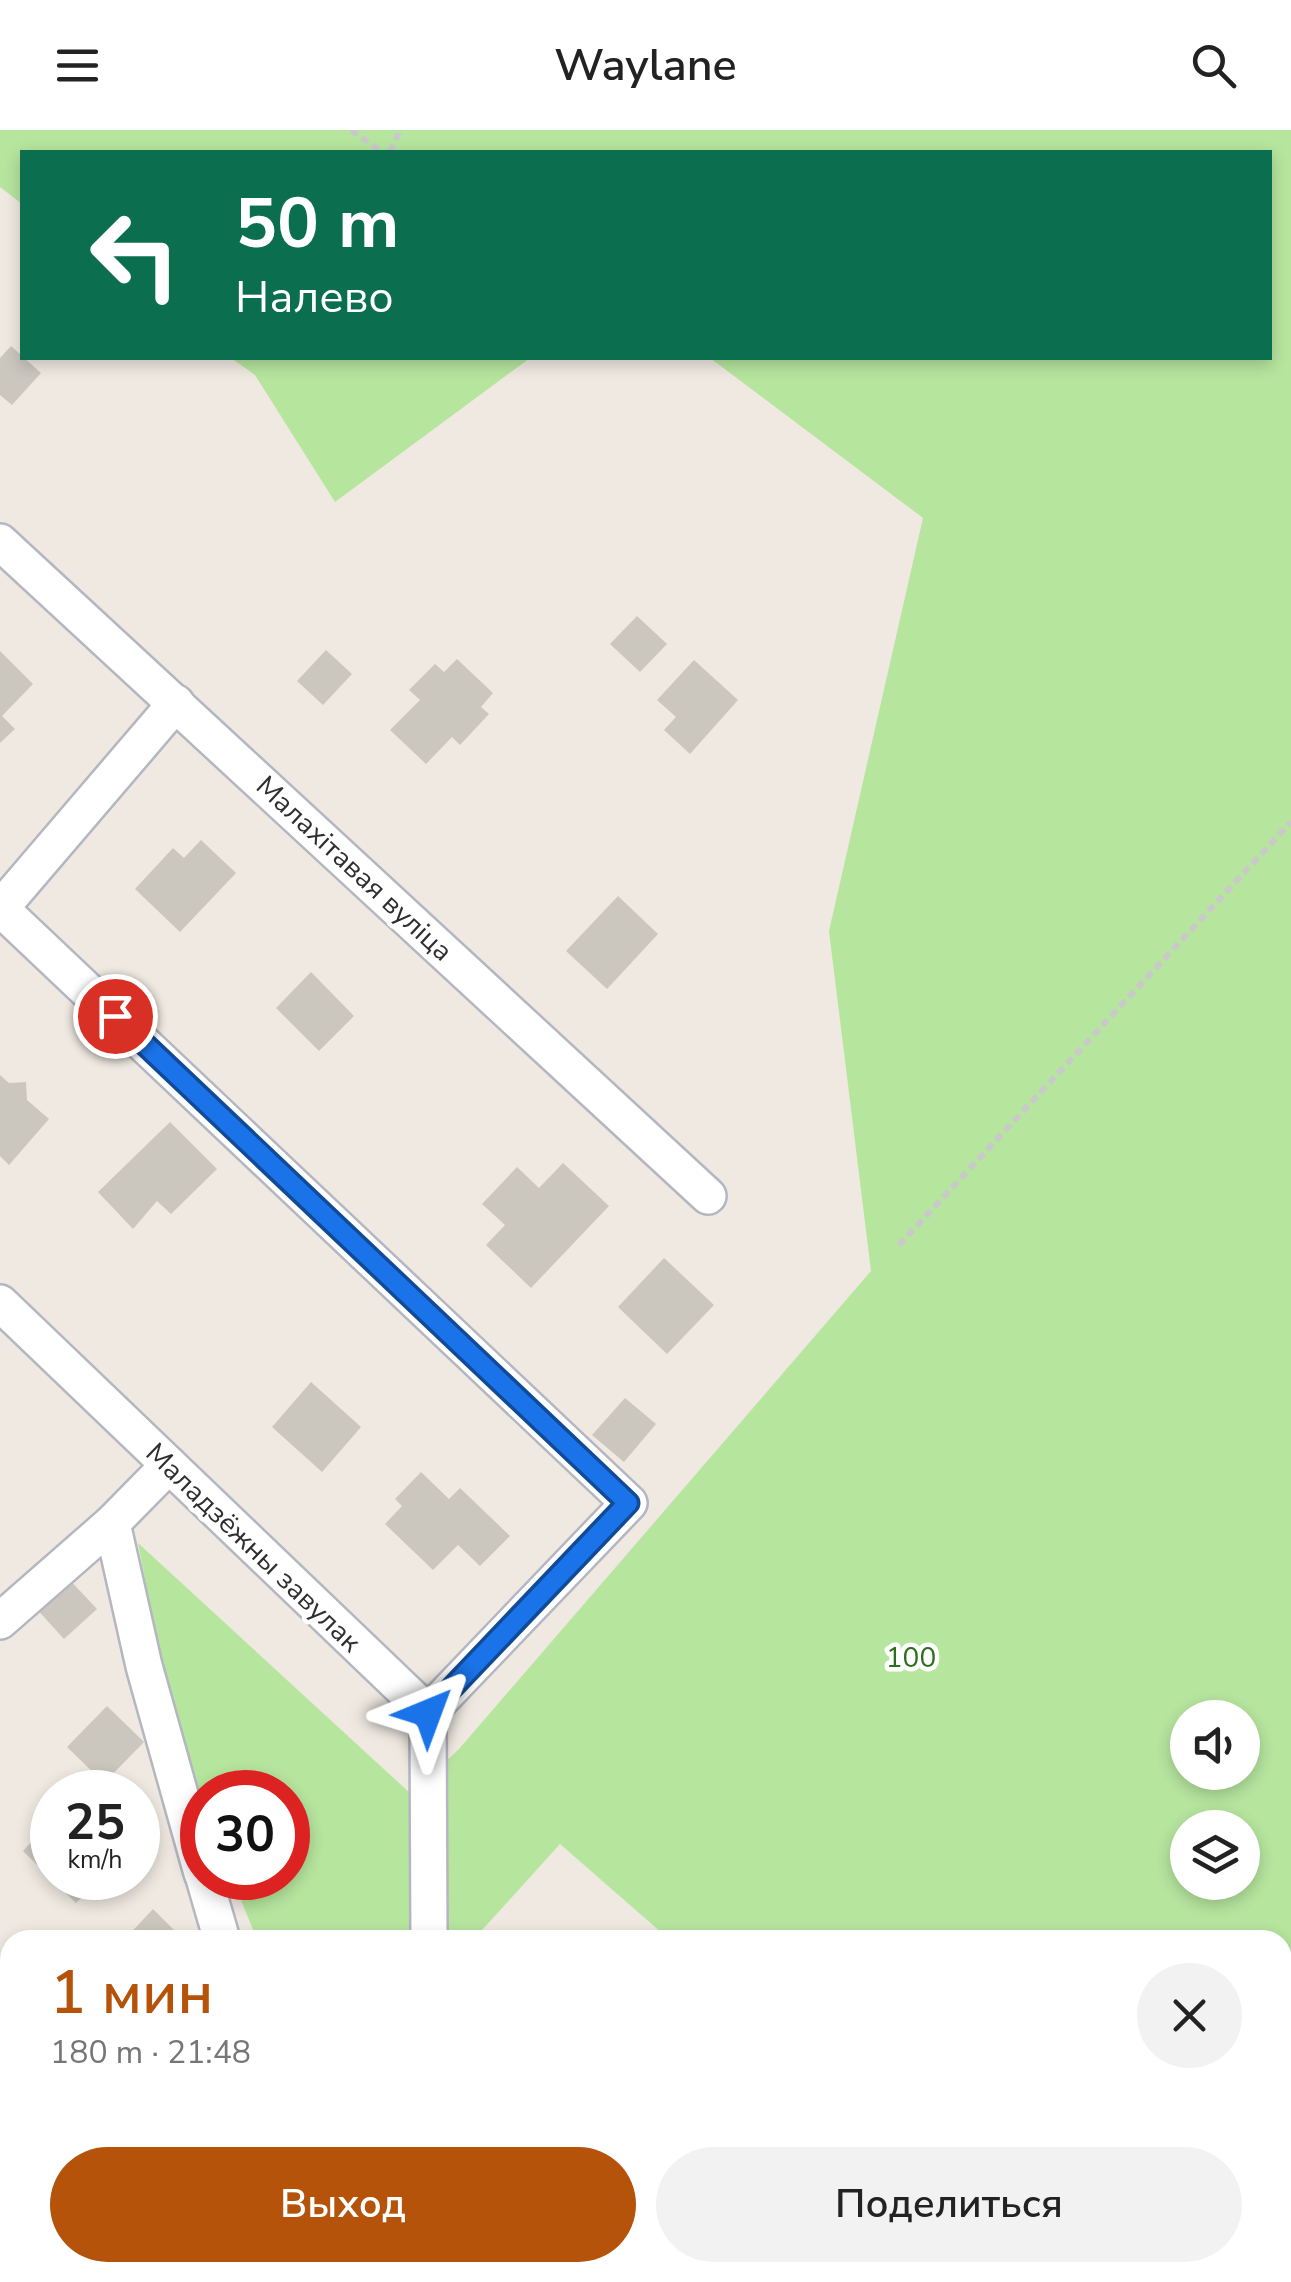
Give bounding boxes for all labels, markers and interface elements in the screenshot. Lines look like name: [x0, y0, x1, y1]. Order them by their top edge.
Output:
text: Waylane: [554, 35, 737, 96]
icon: menu: [50, 38, 105, 93]
icon: search: [1186, 38, 1241, 93]
text: 50 m: [235, 176, 399, 272]
icon: left: [70, 190, 200, 320]
text: Налево: [235, 267, 394, 328]
street label: Малахітавая вуліца: [248, 768, 461, 970]
pin: [73, 974, 158, 1059]
icon: arrive: [88, 989, 143, 1044]
street label: Маладзёжны завулак: [137, 1435, 370, 1661]
park label: 100: [886, 1639, 936, 1677]
position arrow: [376, 1661, 480, 1765]
map controls: [1170, 1700, 1260, 1900]
button: sound: [1170, 1700, 1260, 1790]
speed limit sign: 30: [180, 1770, 310, 1900]
text: 25: [65, 1788, 125, 1857]
button: layers: [1170, 1810, 1260, 1900]
text: km/h: [67, 1843, 123, 1877]
text: 1 мин: [50, 1952, 213, 2034]
button: close: [1137, 1963, 1242, 2068]
text: 180 m · 21:48: [50, 2031, 251, 2074]
button: Выход: [50, 2147, 636, 2262]
button: Поделиться: [656, 2147, 1242, 2262]

